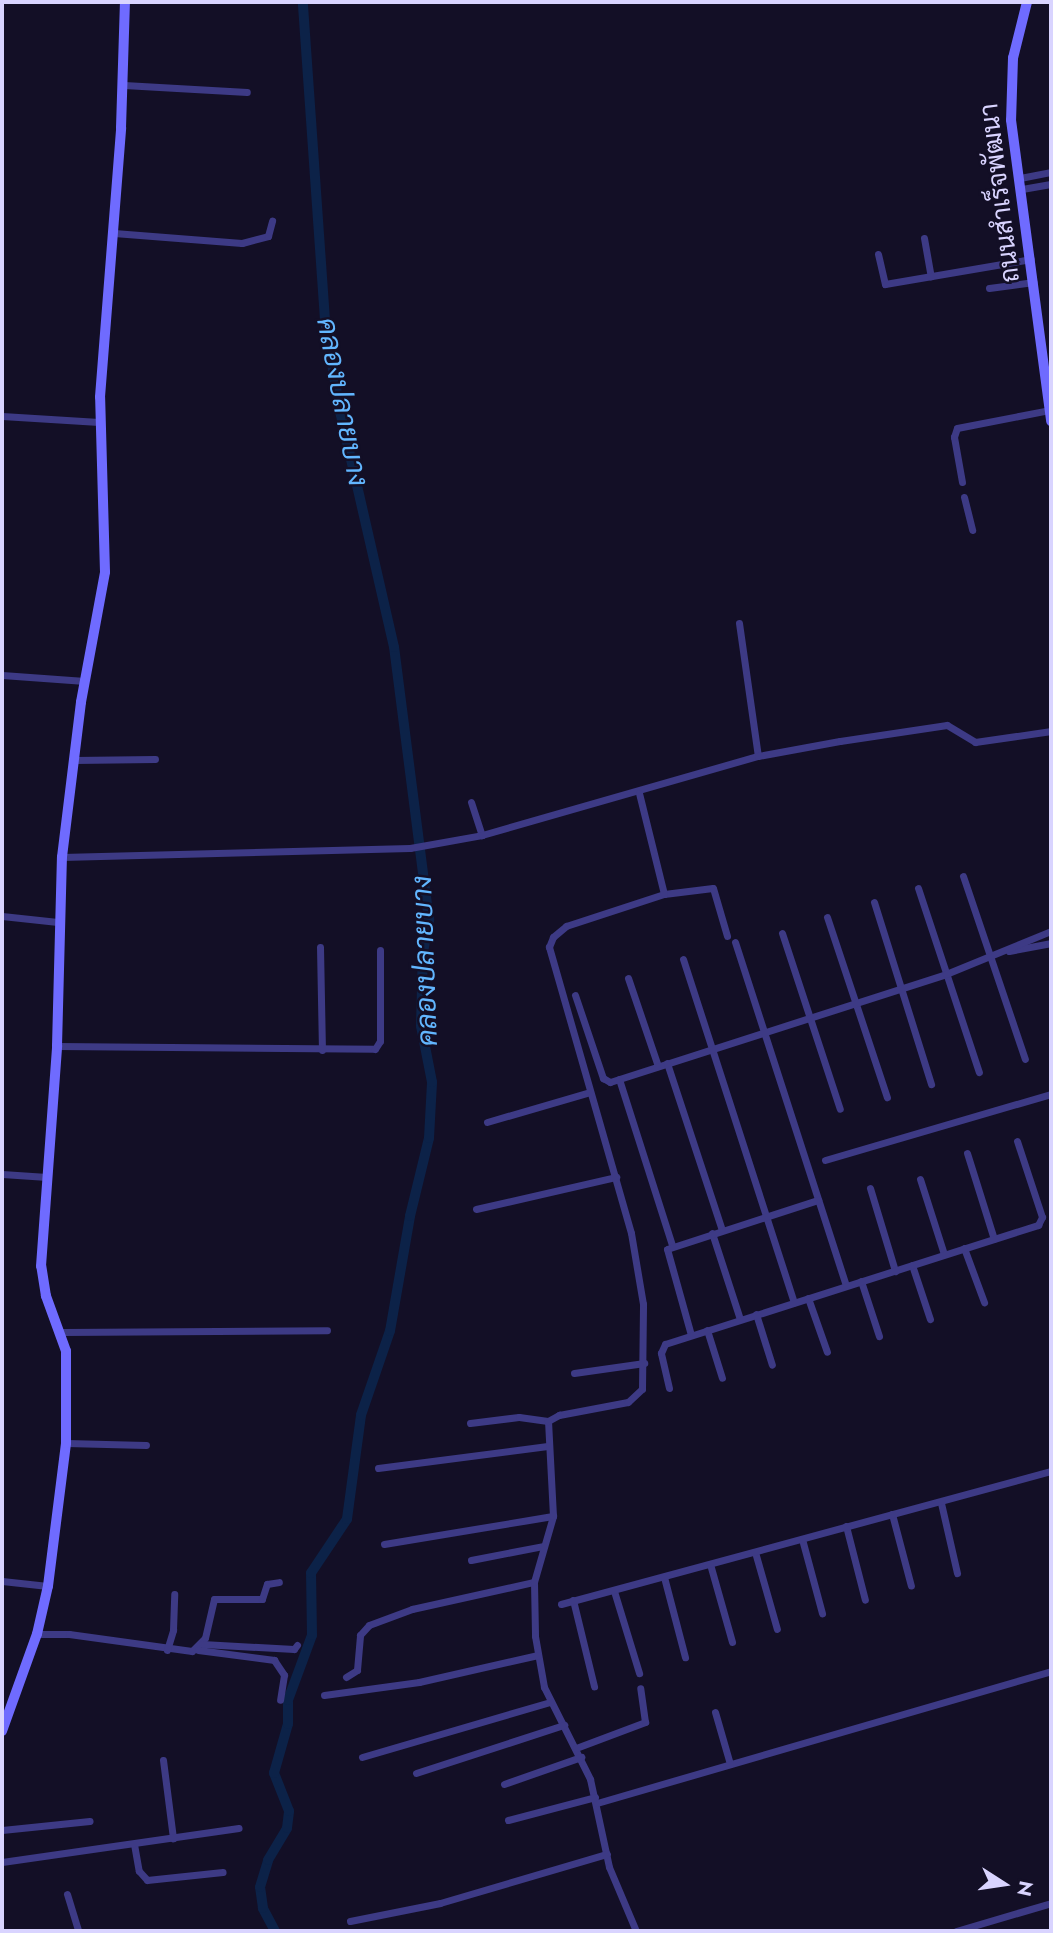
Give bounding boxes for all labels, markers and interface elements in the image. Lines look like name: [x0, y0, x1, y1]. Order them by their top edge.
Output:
street label: ถนนสำเร็จพัฒนา: [974, 102, 1026, 284]
water label: คลองปลายบาง: [309, 315, 375, 489]
water label: คลองปลายบาง: [405, 875, 445, 1047]
north arrow: [969, 1849, 1039, 1919]
text: N: [1010, 1878, 1040, 1899]

